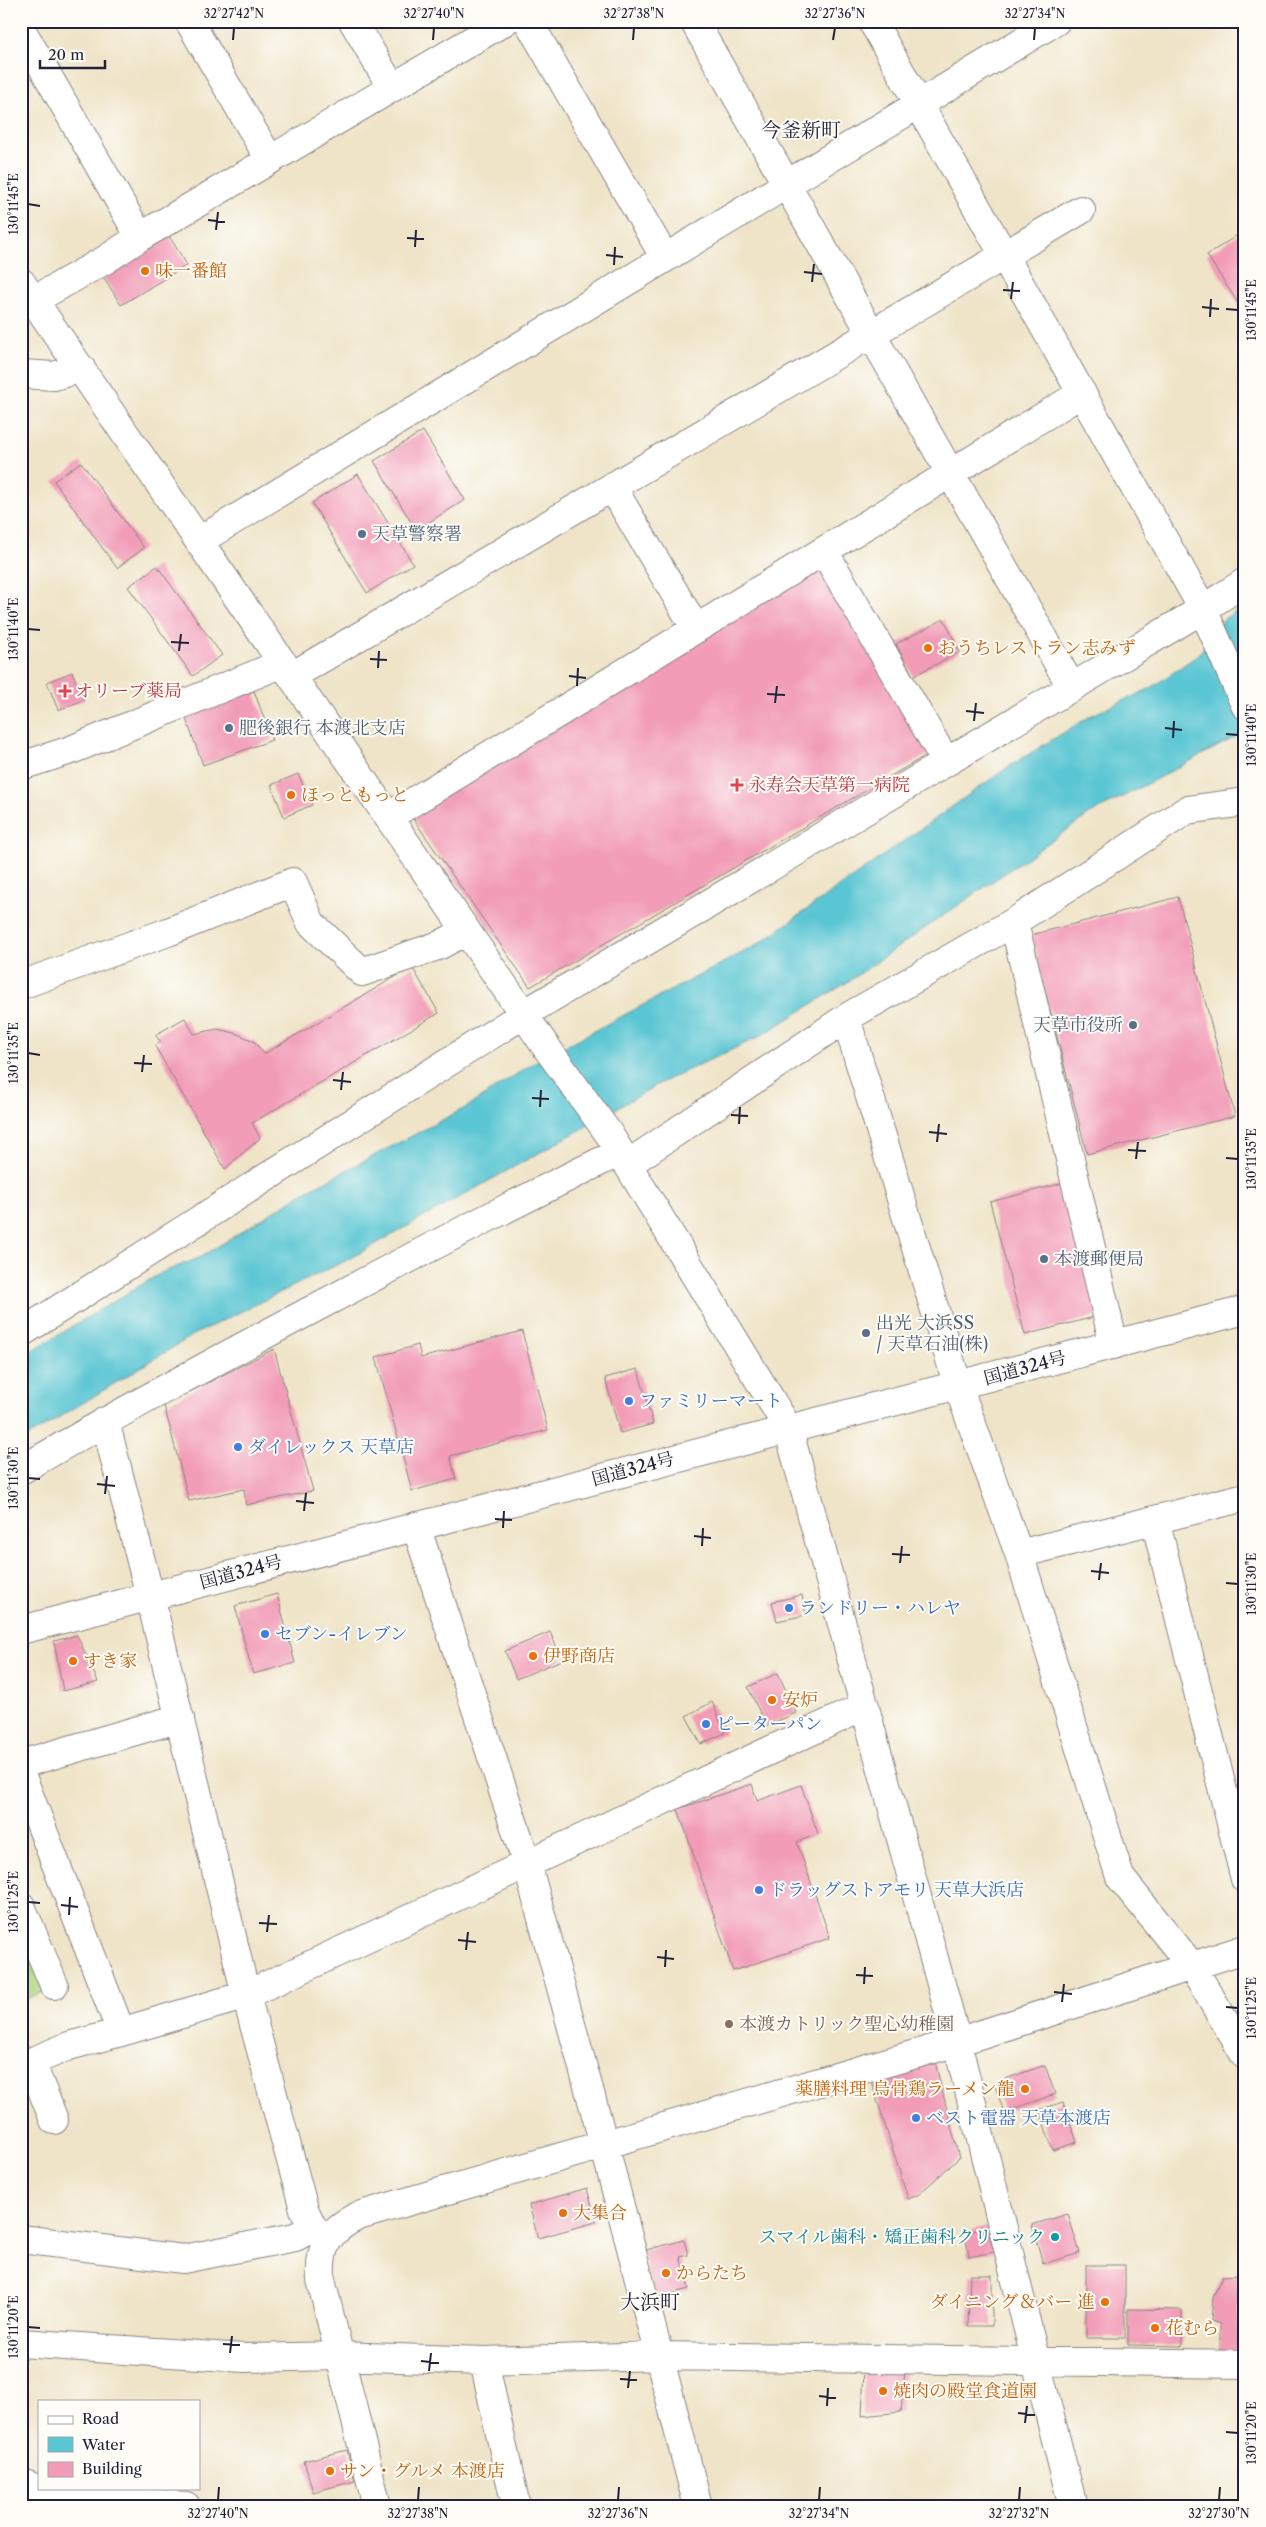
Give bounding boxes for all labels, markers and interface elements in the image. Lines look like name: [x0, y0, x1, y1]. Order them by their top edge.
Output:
text: 32°27'42"N: [204, 6, 264, 21]
text: 32°27'40"N: [403, 6, 465, 21]
text: 32°27'38"N: [604, 6, 665, 21]
text: 32°27'36"N: [805, 6, 865, 21]
text: 32°27'34"N: [1005, 6, 1065, 21]
scale bar: [40, 38, 105, 70]
text: 20 m: [48, 45, 84, 64]
district label: 今釜新町: [761, 118, 841, 142]
text: 130°11'45"E: [6, 173, 21, 235]
place label: 味一番館: [155, 260, 227, 282]
marker: 味一番館: [139, 265, 151, 277]
text: 130°11'45"E: [1244, 279, 1259, 341]
place label: 天草警察署: [372, 523, 462, 545]
marker: 天草警察署: [356, 528, 368, 540]
text: 130°11'40"E: [6, 598, 21, 660]
place label: おうちレストラン志みず: [938, 637, 1135, 659]
marker: おうちレストラン志みず: [922, 642, 934, 654]
place label: オリーブ薬局: [75, 680, 182, 702]
marker: オリーブ薬局: [59, 685, 71, 697]
text: 130°11'40"E: [1244, 704, 1259, 766]
place label: 肥後銀行 本渡北支店: [239, 717, 406, 739]
marker: 肥後銀行 本渡北支店: [223, 722, 235, 734]
place label: 永寿会天草第一病院: [748, 774, 910, 796]
marker: 永寿会天草第一病院: [730, 778, 744, 792]
place label: ほっともっと: [301, 784, 409, 806]
marker: ほっともっと: [285, 789, 297, 801]
place label: 天草市役所: [1033, 1014, 1123, 1036]
marker: 天草市役所: [1127, 1019, 1139, 1031]
text: 130°11'35"E: [6, 1022, 21, 1084]
text: 130°11'35"E: [1244, 1128, 1259, 1190]
place label: 本渡郵便局: [1054, 1248, 1144, 1270]
marker: 本渡郵便局: [1038, 1253, 1050, 1265]
place label: 出光 大浜SS / 天草石油(株): [876, 1312, 988, 1355]
marker: 出光 大浜SS / 天草石油(株): [860, 1327, 872, 1339]
street label: 国道324号: [981, 1346, 1069, 1390]
place label: ファミリーマート: [639, 1390, 783, 1412]
marker: ファミリーマート: [623, 1395, 635, 1407]
place label: ダイレックス 天草店: [248, 1436, 414, 1458]
marker: ダイレックス 天草店: [232, 1441, 244, 1453]
text: 130°11'30"E: [6, 1447, 21, 1509]
street label: 国道324号: [589, 1447, 677, 1491]
street label: 国道324号: [197, 1550, 285, 1594]
text: 130°11'30"E: [1244, 1553, 1259, 1615]
place label: ランドリー・ハレヤ: [799, 1597, 961, 1619]
marker: ランドリー・ハレヤ: [783, 1602, 795, 1614]
place label: セブン-イレブン: [275, 1623, 408, 1645]
marker: セブン-イレブン: [259, 1628, 271, 1640]
place label: 伊野商店: [543, 1645, 615, 1667]
place label: すき家: [83, 1650, 137, 1672]
marker: 伊野商店: [527, 1650, 539, 1662]
marker: すき家: [67, 1655, 79, 1667]
place label: 安炉: [782, 1689, 818, 1711]
marker: 安炉: [766, 1694, 778, 1706]
place label: ピーターパン: [716, 1713, 822, 1735]
marker: ピーターパン: [700, 1718, 712, 1730]
text: 130°11'25"E: [6, 1871, 21, 1933]
place label: ドラッグストアモリ 天草大浜店: [769, 1879, 1024, 1901]
marker: ドラッグストアモリ 天草大浜店: [753, 1884, 765, 1896]
text: 130°11'25"E: [1244, 1977, 1259, 2039]
place label: 本渡カトリック聖心幼稚園: [739, 2013, 954, 2035]
marker: 本渡カトリック聖心幼稚園: [723, 2018, 735, 2030]
place label: 薬膳料理 烏骨鶏ラーメン龍: [795, 2078, 1015, 2100]
marker: 薬膳料理 烏骨鶏ラーメン龍: [1019, 2083, 1031, 2095]
place label: ベスト電器 天草本渡店: [926, 2107, 1111, 2129]
marker: ベスト電器 天草本渡店: [910, 2112, 922, 2124]
place label: 大集合: [573, 2202, 627, 2224]
marker: 大集合: [557, 2207, 569, 2219]
place label: スマイル歯科・矯正歯科クリニック: [759, 2226, 1045, 2248]
marker: スマイル歯科・矯正歯科クリニック: [1049, 2231, 1061, 2243]
place label: からたち: [676, 2262, 748, 2284]
marker: からたち: [660, 2267, 672, 2279]
district label: 大浜町: [620, 2290, 680, 2314]
place label: ダイニング＆バー 進: [930, 2291, 1095, 2313]
text: 130°11'20"E: [6, 2295, 21, 2359]
marker: ダイニング＆バー 進: [1099, 2296, 1111, 2308]
place label: 花むら: [1165, 2317, 1219, 2339]
marker: 花むら: [1149, 2322, 1161, 2334]
place label: 焼肉の殿堂食道園: [893, 2380, 1037, 2402]
marker: 焼肉の殿堂食道園: [877, 2385, 889, 2397]
legend: [38, 2400, 200, 2490]
text: 130°11'20"E: [1244, 2401, 1259, 2465]
text: Road: [82, 2409, 119, 2428]
text: Water: [81, 2435, 126, 2454]
text: Building: [82, 2459, 142, 2478]
place label: サン・グルメ 本渡店: [340, 2460, 505, 2482]
marker: サン・グルメ 本渡店: [324, 2465, 336, 2477]
text: 32°27'40"N: [187, 2506, 249, 2521]
text: 32°27'38"N: [388, 2506, 449, 2521]
text: 32°27'36"N: [588, 2506, 648, 2521]
text: 32°27'34"N: [789, 2506, 849, 2521]
text: 32°27'32"N: [989, 2506, 1049, 2521]
text: 32°27'30"N: [1188, 2506, 1250, 2521]

